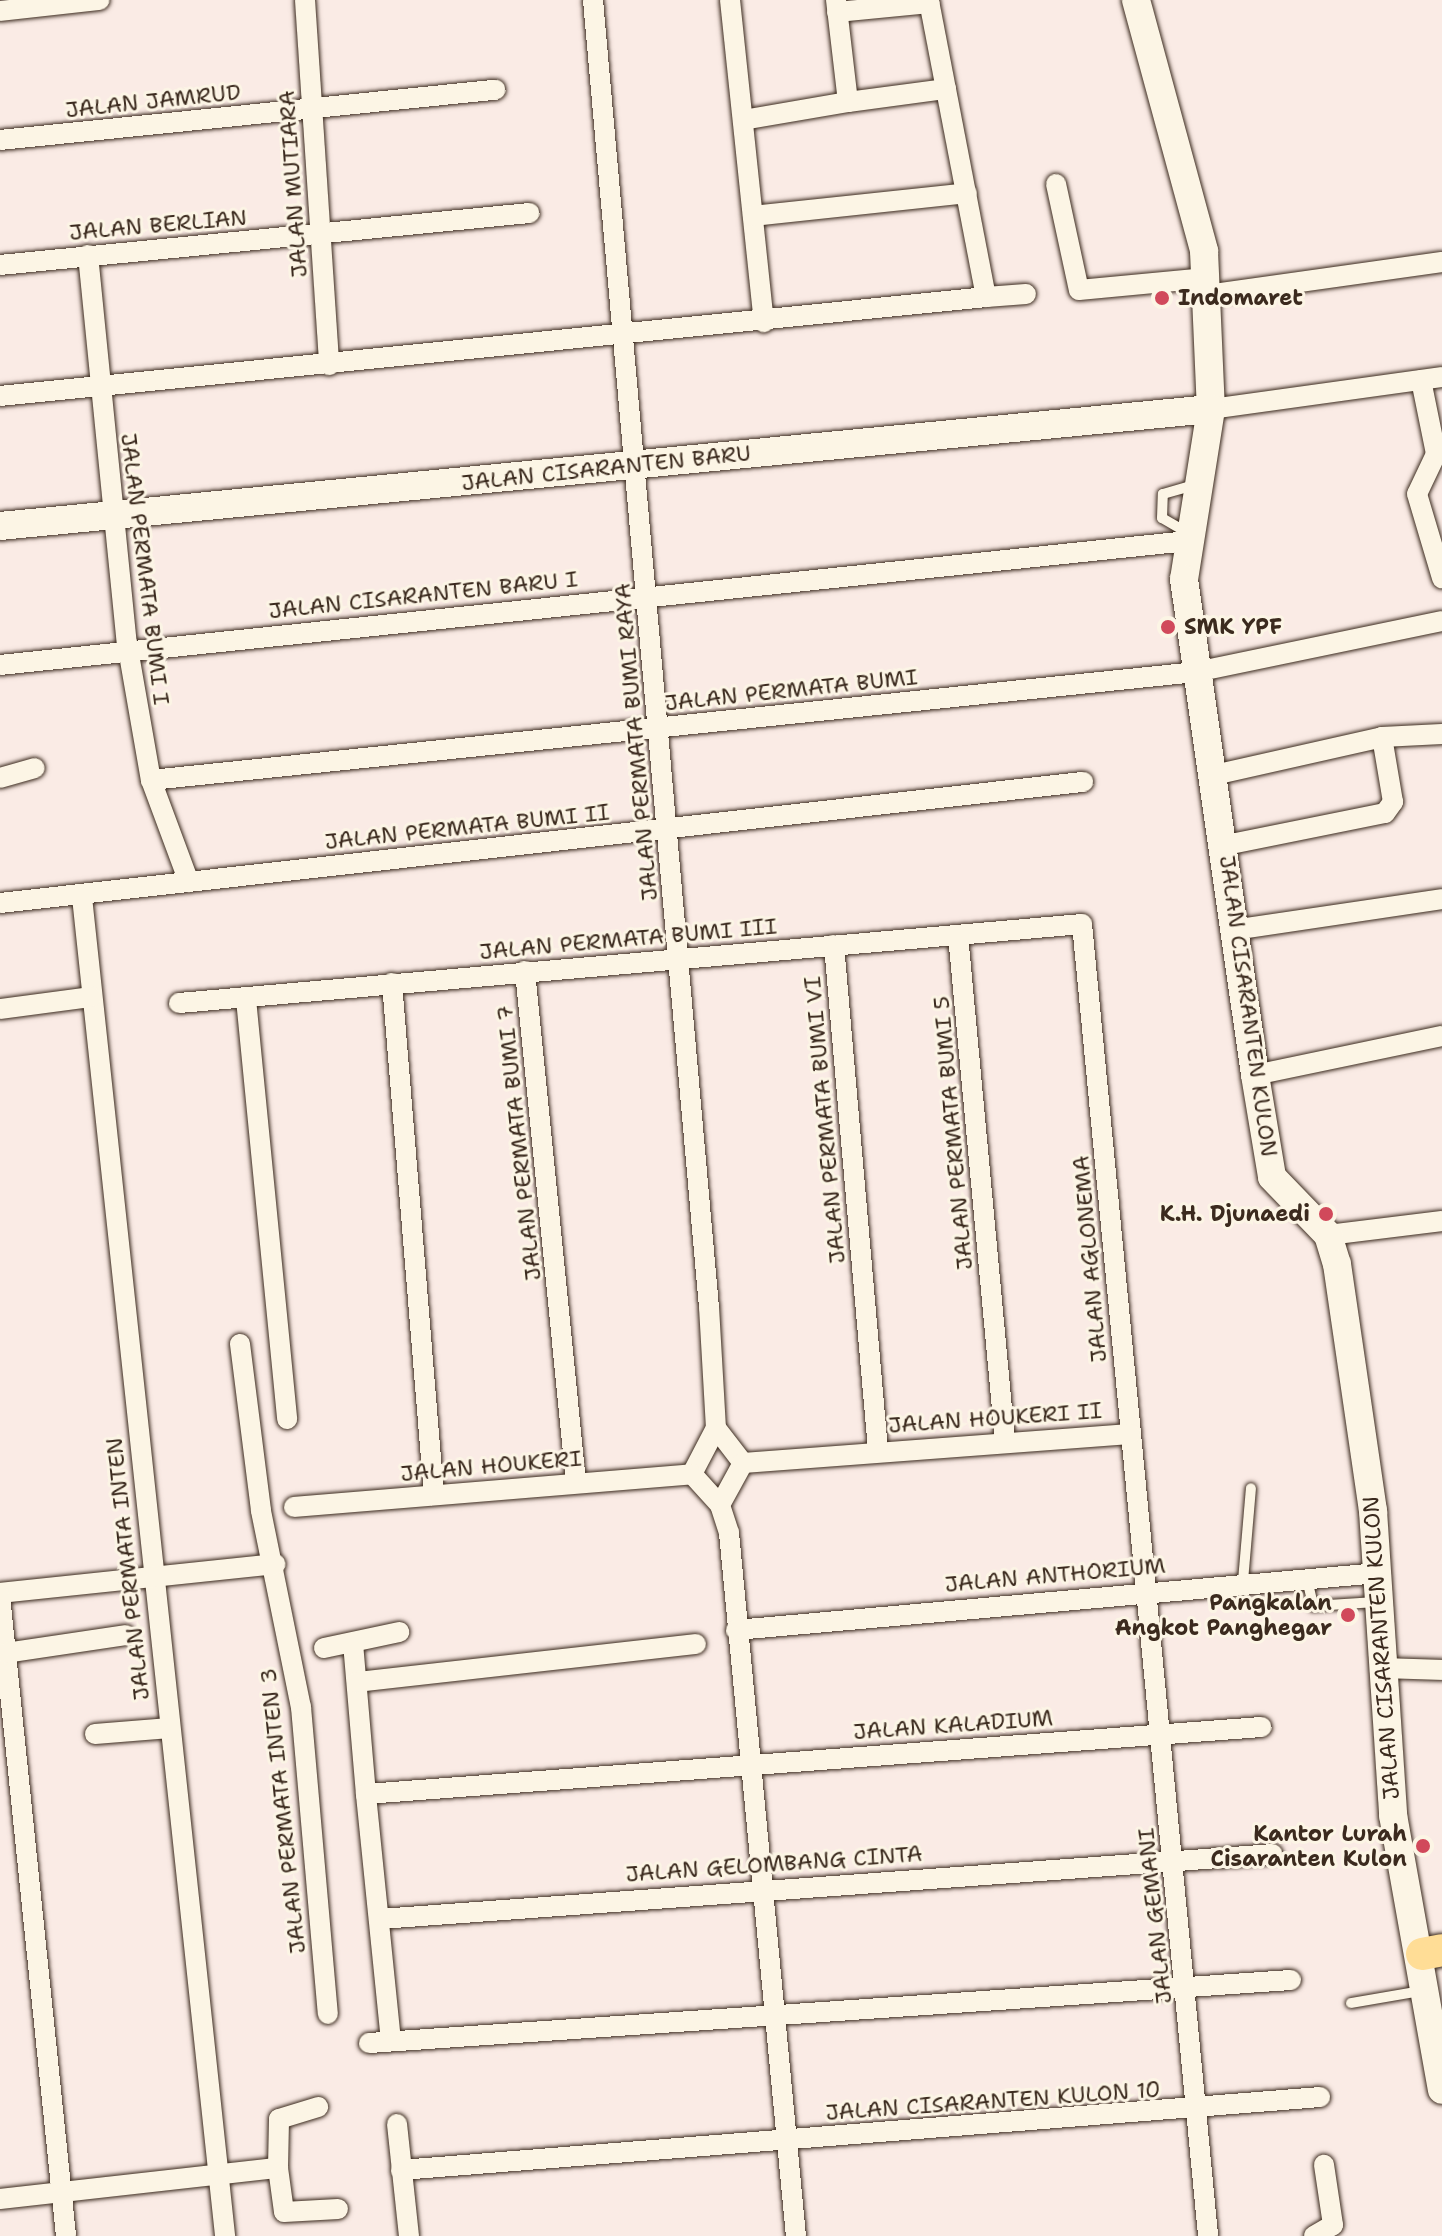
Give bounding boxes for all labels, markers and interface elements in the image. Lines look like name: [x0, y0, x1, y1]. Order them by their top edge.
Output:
street label: JALAN JAMRUD: [64, 79, 242, 123]
street label: JALAN MUTIARA: [273, 89, 313, 279]
street label: JALAN BERLIAN: [68, 204, 248, 246]
place label: Indomaret: [1178, 285, 1303, 311]
marker: Indomaret: [1153, 289, 1171, 307]
street label: JALAN PERMATA BUMI I: [115, 432, 175, 706]
street label: JALAN CISARANTEN BARU: [460, 440, 752, 496]
street label: JALAN CISARANTEN BARU I: [267, 566, 579, 624]
street label: JALAN PERMATA BUMI RAYA: [609, 582, 663, 902]
place label: SMK YPF: [1184, 614, 1282, 640]
marker: SMK YPF: [1159, 618, 1177, 636]
street label: JALAN PERMATA BUMI: [663, 664, 919, 716]
street label: JALAN PERMATA BUMI II: [323, 799, 611, 855]
street label: JALAN CISARANTEN KULON: [1214, 854, 1282, 1158]
street label: JALAN PERMATA BUMI III: [478, 913, 778, 965]
street label: JALAN PERMATA BUMI VI: [799, 975, 851, 1265]
street label: JALAN PERMATA BUMI 5: [928, 995, 978, 1271]
street label: JALAN PERMATA BUMI 7: [491, 1004, 547, 1282]
street label: JALAN AGLONEMA: [1068, 1154, 1112, 1364]
place label: K.H. Djunaedi: [1160, 1201, 1310, 1227]
marker: K.H. Djunaedi: [1317, 1205, 1335, 1223]
street label: JALAN HOUKERI II: [887, 1397, 1103, 1439]
street label: JALAN PERMATA INTEN: [101, 1436, 155, 1702]
street label: JALAN HOUKERI: [399, 1445, 583, 1487]
street label: JALAN CISARANTEN KULON: [1357, 1495, 1405, 1801]
street label: JALAN ANTHORIUM: [944, 1552, 1166, 1598]
place label: Pangkalan Angkot Panghegar: [1115, 1589, 1332, 1640]
marker: Pangkalan Angkot Panghegar: [1339, 1606, 1357, 1624]
street label: JALAN PERMATA INTEN 3: [255, 1667, 311, 1955]
street label: JALAN KALADIUM: [852, 1705, 1054, 1745]
place label: Kantor Lurah Cisaranten Kulon: [1211, 1820, 1407, 1872]
street label: JALAN GEMANI: [1133, 1827, 1177, 2005]
marker: Kantor Lurah Cisaranten Kulon: [1414, 1837, 1432, 1855]
street label: JALAN GELOMBANG CINTA: [625, 1840, 923, 1888]
street label: JALAN CISARANTEN KULON 10: [825, 2076, 1161, 2126]

